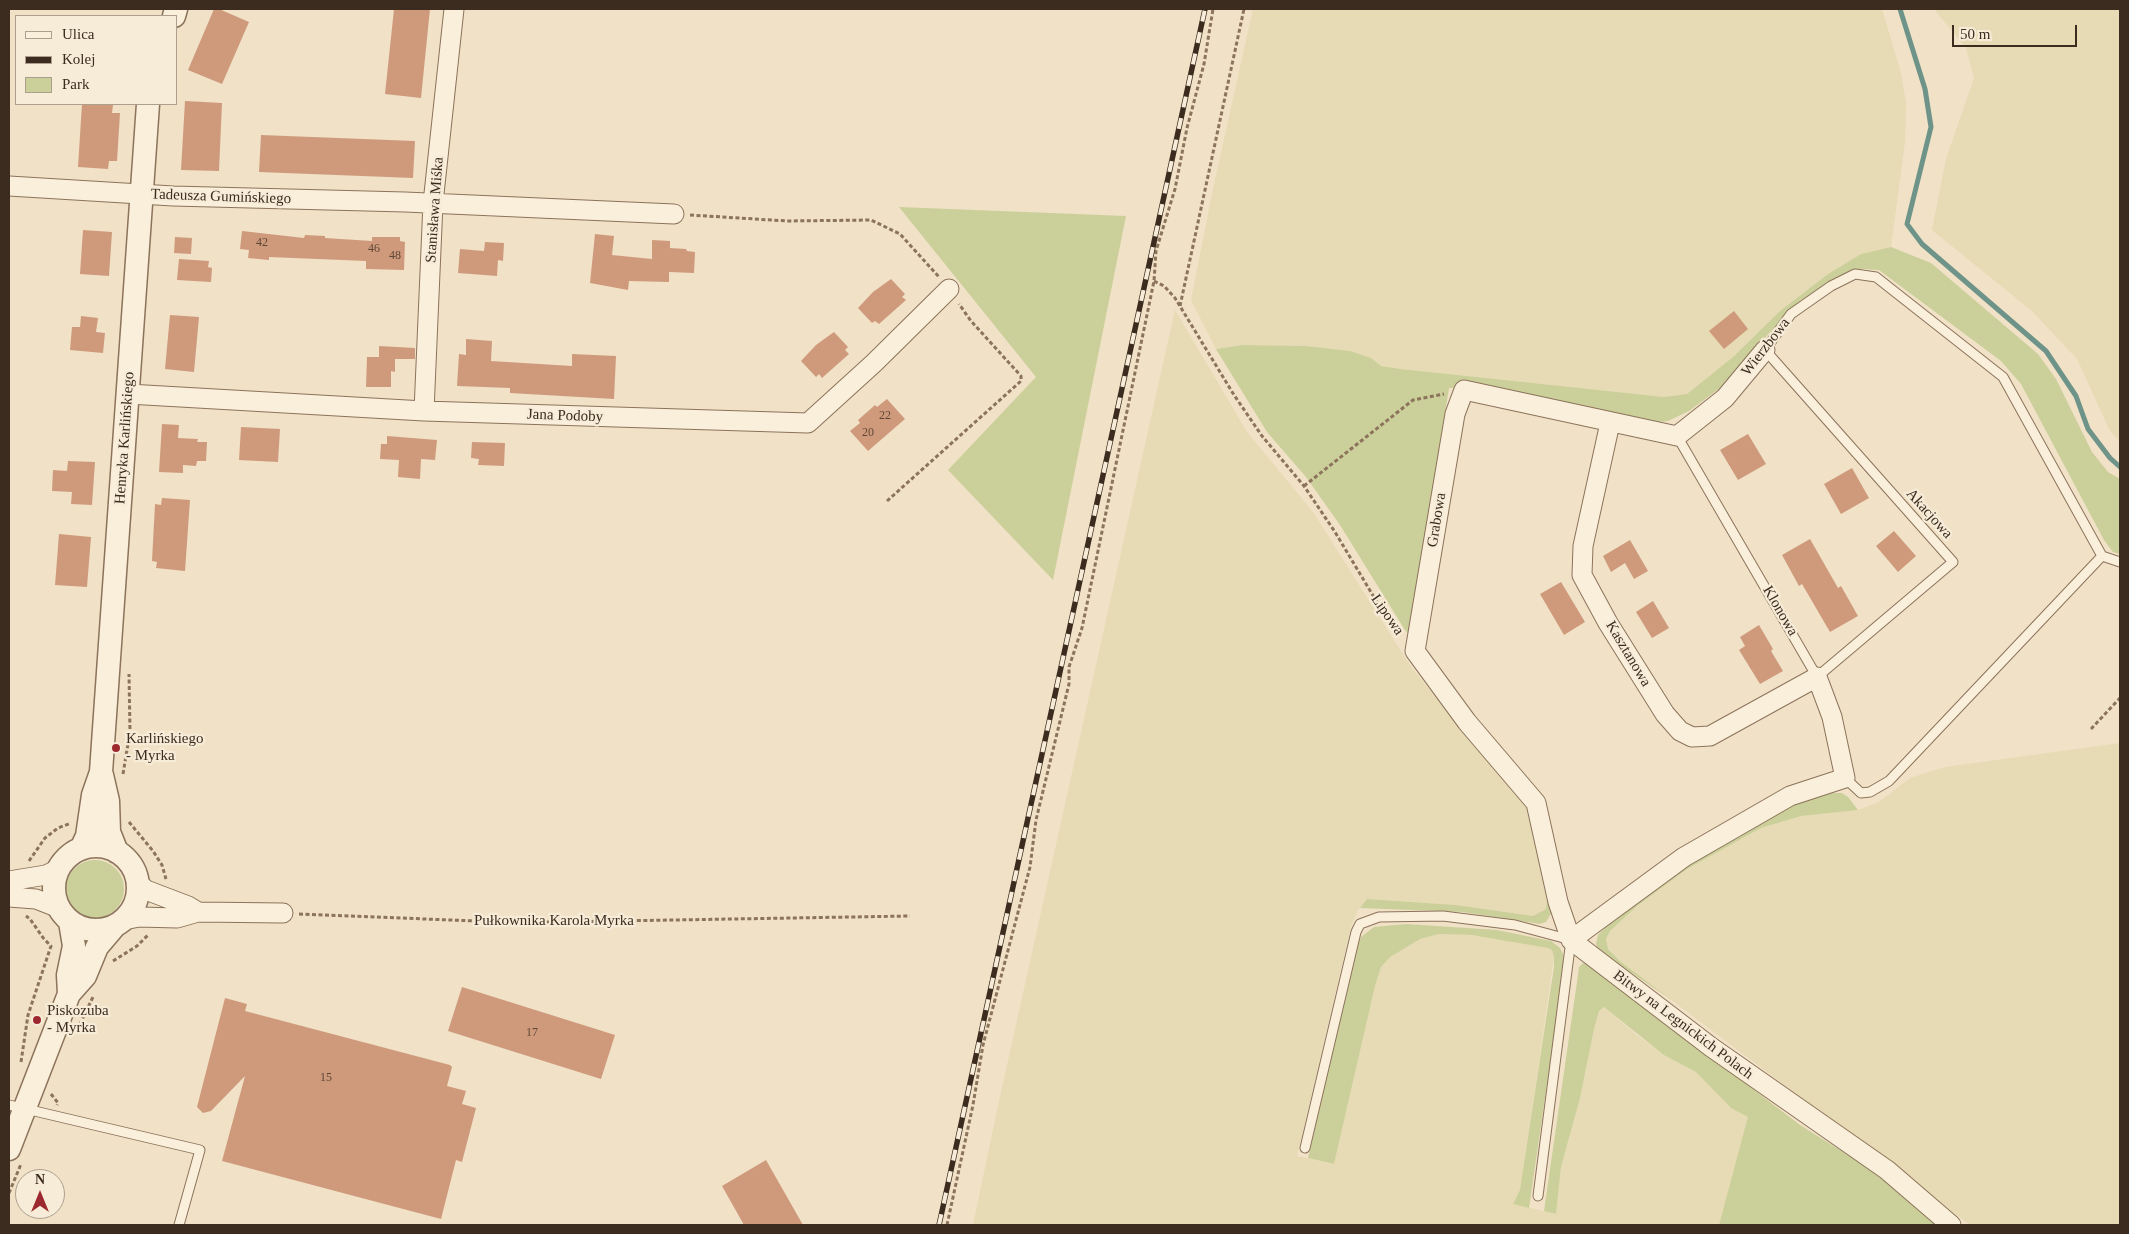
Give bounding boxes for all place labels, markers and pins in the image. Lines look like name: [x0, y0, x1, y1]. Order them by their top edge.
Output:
place label: Karlińskiego - Myrka: [126, 730, 203, 765]
marker: Karlińskiego - Myrka: [110, 742, 122, 754]
place label: Piskozuba - Myrka: [47, 1002, 109, 1037]
marker: Piskozuba - Myrka: [31, 1014, 43, 1026]

